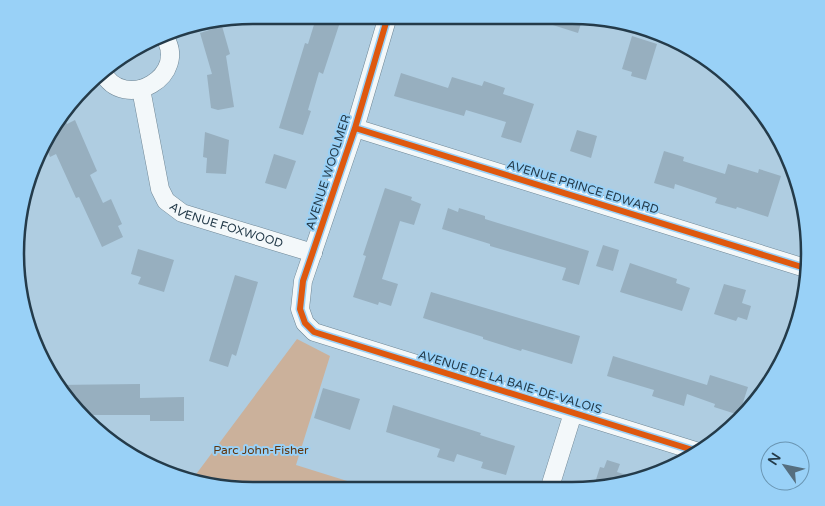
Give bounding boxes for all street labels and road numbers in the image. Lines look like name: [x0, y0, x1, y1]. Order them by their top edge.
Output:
street label: AVENUE WOOLMER: [303, 113, 353, 231]
street label: AVENUE PRINCE EDWARD: [505, 157, 661, 217]
street label: AVENUE FOXWOOD: [167, 199, 285, 250]
street label: AVENUE DE LA BAIE-DE-VALOIS: [417, 347, 603, 417]

